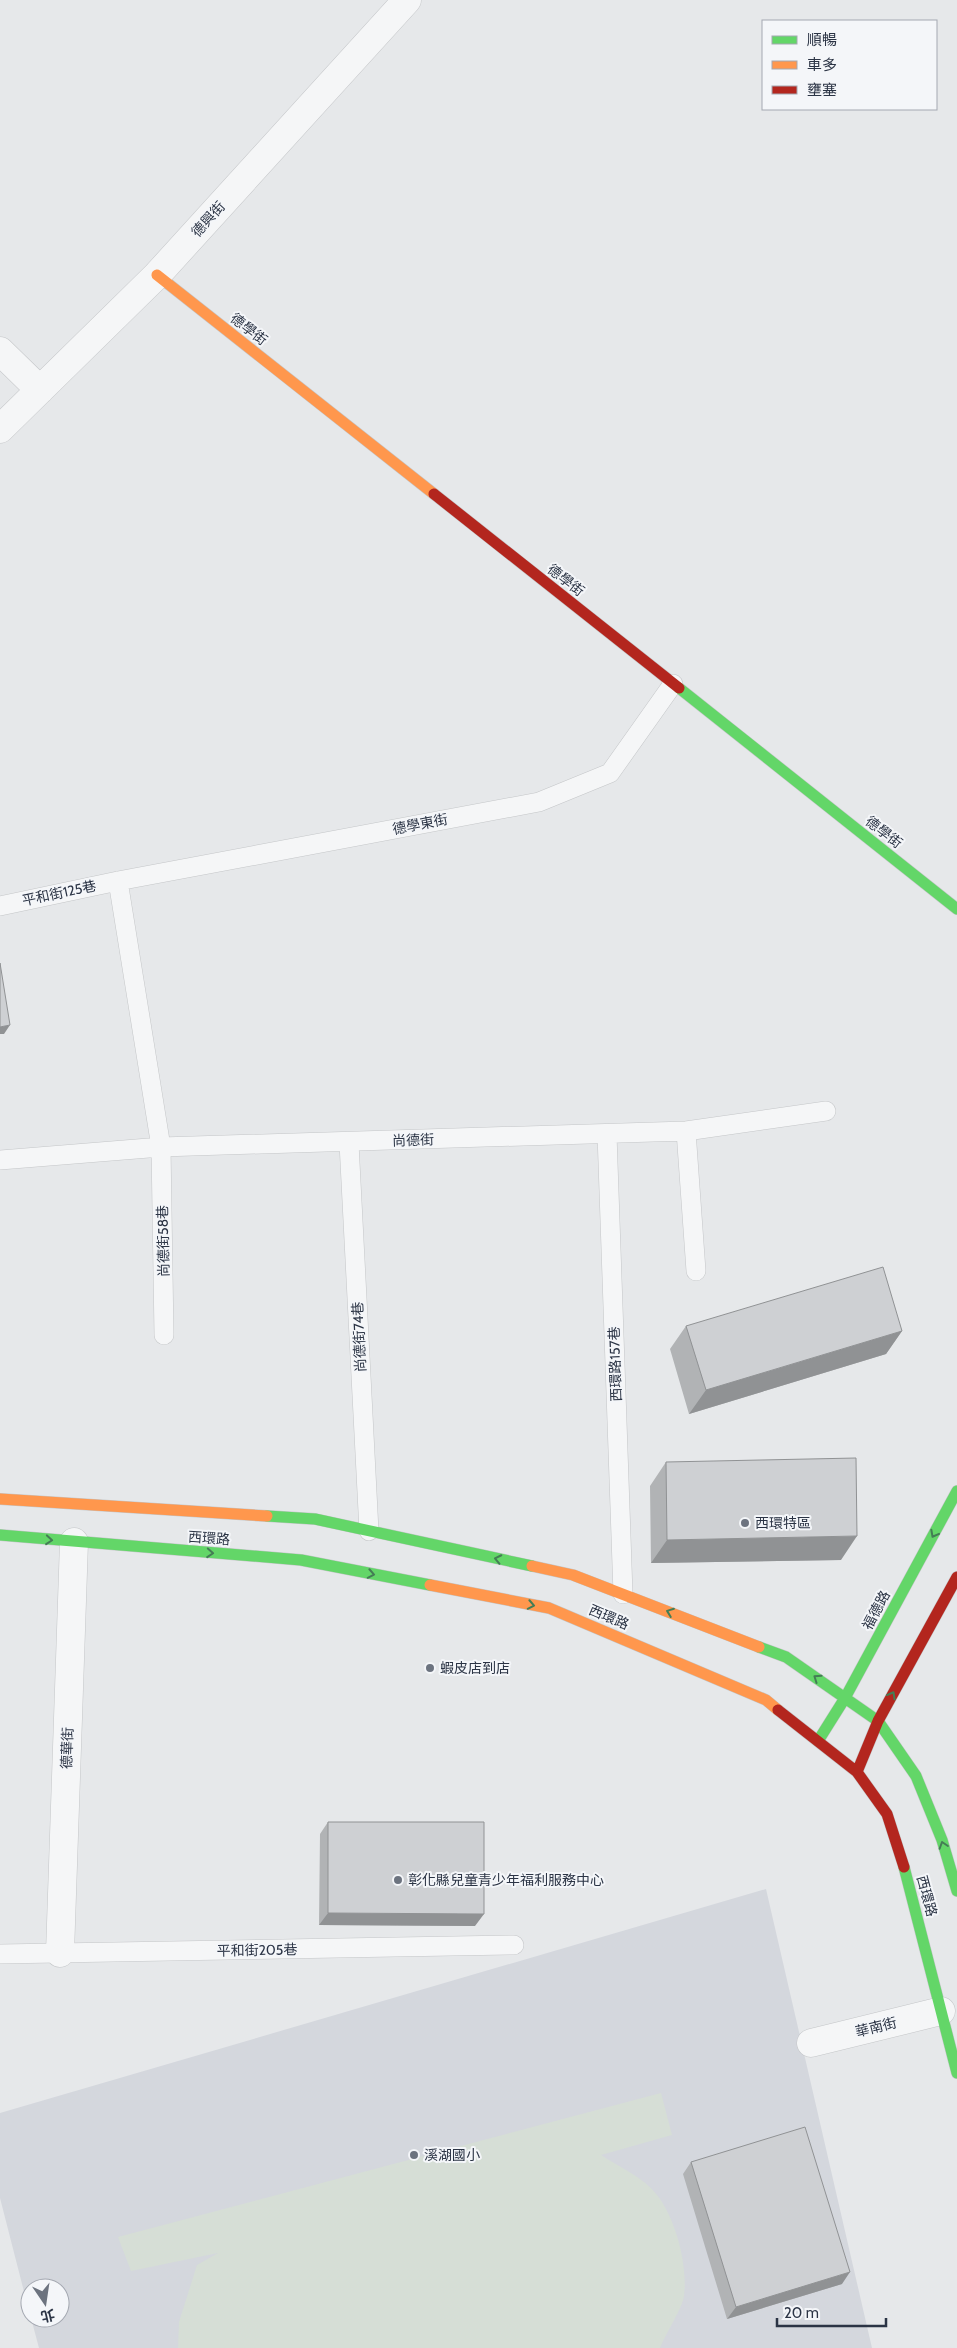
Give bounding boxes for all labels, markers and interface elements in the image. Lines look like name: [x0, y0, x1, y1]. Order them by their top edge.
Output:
legend: [762, 20, 937, 110]
text: 順暢: [807, 31, 837, 49]
text: 車多: [807, 56, 837, 74]
text: 壅塞: [807, 81, 837, 99]
street label: 德興街: [187, 197, 229, 241]
street label: 德學街: [227, 309, 271, 349]
street label: 德學街: [544, 560, 588, 600]
street label: 德學東街: [391, 810, 449, 838]
street label: 德學街: [862, 812, 906, 852]
street label: 平和街125巷: [20, 876, 98, 910]
street label: 尚德街: [392, 1130, 434, 1150]
street label: 尚德街58巷: [153, 1205, 173, 1277]
street label: 尚德街74巷: [348, 1301, 370, 1373]
street label: 西環路157巷: [605, 1326, 625, 1402]
place label: 西環特區: [755, 1514, 811, 1532]
marker: 西環特區: [739, 1517, 751, 1529]
street label: 西環路: [187, 1528, 231, 1548]
one-way arrow: [930, 1528, 940, 1537]
one-way arrow: [45, 1534, 53, 1545]
one-way arrow: [207, 1547, 215, 1558]
one-way arrow: [494, 1554, 503, 1564]
one-way arrow: [367, 1568, 376, 1578]
street label: 福德路: [858, 1587, 894, 1633]
one-way arrow: [526, 1599, 535, 1610]
street label: 西環路: [586, 1601, 632, 1633]
one-way arrow: [666, 1607, 674, 1617]
place label: 蝦皮店到店: [440, 1659, 510, 1677]
marker: 蝦皮店到店: [424, 1662, 436, 1674]
one-way arrow: [813, 1675, 823, 1684]
one-way arrow: [886, 1692, 896, 1701]
street label: 德華街: [57, 1727, 77, 1769]
one-way arrow: [939, 1841, 949, 1849]
place label: 彰化縣兒童青少年福利服務中心: [408, 1871, 604, 1889]
street label: 西環路: [913, 1873, 941, 1919]
marker: 彰化縣兒童青少年福利服務中心: [392, 1874, 404, 1886]
street label: 平和街205巷: [217, 1940, 297, 1960]
street label: 華南街: [853, 2013, 899, 2041]
place label: 溪湖國小: [424, 2146, 480, 2164]
marker: 溪湖國小: [408, 2149, 420, 2161]
north arrow: [20, 2278, 70, 2328]
scale bar: [777, 2296, 886, 2328]
text: 20 m: [784, 2304, 819, 2322]
text: 北: [39, 2305, 57, 2326]

